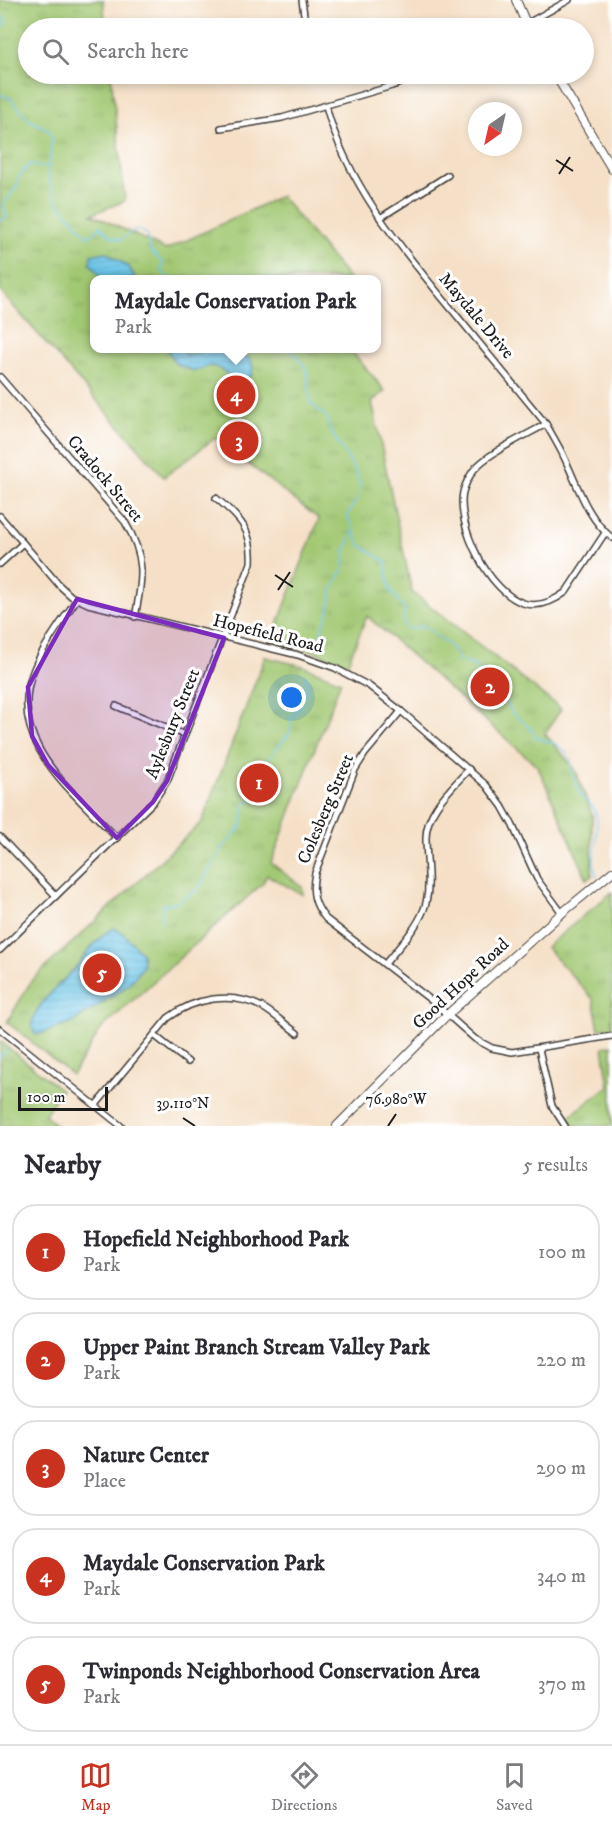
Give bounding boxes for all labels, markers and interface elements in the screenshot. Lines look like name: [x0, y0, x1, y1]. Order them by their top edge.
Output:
search box: [18, 18, 594, 84]
icon: search: [39, 35, 72, 68]
text: Search here: [87, 38, 189, 65]
north arrow: [468, 102, 522, 156]
street label: Maydale Drive: [434, 268, 518, 364]
popup: [90, 275, 381, 353]
text: Maydale Conservation Park: [115, 288, 356, 315]
text: Park: [115, 315, 152, 340]
pin: 4: [216, 372, 256, 418]
pin: 3: [220, 418, 258, 464]
street label: Cradock Street: [62, 431, 148, 527]
street label: Hopefield Road: [210, 610, 326, 658]
pin: 2: [470, 664, 510, 710]
street label: Aylesbury Street: [141, 665, 205, 782]
your location: [277, 683, 306, 712]
street label: Colesberg Street: [293, 751, 359, 867]
pin: 1: [240, 760, 278, 806]
street label: Good Hope Road: [408, 934, 514, 1034]
pin: 5: [82, 950, 122, 996]
scale bar: [18, 1084, 108, 1112]
text: 100 m: [27, 1087, 66, 1107]
text: 76.980°W: [366, 1090, 427, 1109]
text: 39.110°N: [157, 1094, 209, 1113]
text: Nearby: [24, 1149, 101, 1182]
text: 5 results: [523, 1153, 588, 1178]
text: Hopefield Neighborhood Park: [83, 1226, 349, 1253]
text: 1: [42, 1240, 49, 1265]
text: 100 m: [538, 1240, 586, 1265]
text: Park: [83, 1253, 120, 1278]
text: Upper Paint Branch Stream Valley Park: [83, 1334, 430, 1361]
text: 2: [41, 1348, 50, 1373]
text: 220 m: [536, 1348, 586, 1373]
text: Park: [83, 1361, 120, 1386]
text: Nature Center: [83, 1442, 209, 1469]
text: 3: [42, 1456, 49, 1481]
text: 290 m: [536, 1456, 586, 1481]
text: Place: [83, 1469, 126, 1494]
text: Maydale Conservation Park: [83, 1550, 325, 1577]
text: 4: [40, 1564, 51, 1589]
text: 340 m: [537, 1564, 586, 1589]
text: Park: [83, 1577, 120, 1602]
text: Twinponds Neighborhood Conservation Area: [83, 1658, 480, 1685]
text: 5: [41, 1672, 50, 1697]
text: 370 m: [538, 1672, 586, 1697]
text: Park: [83, 1685, 120, 1710]
tab: Map: [79, 1759, 112, 1815]
tab: Directions: [271, 1759, 337, 1815]
tab: Saved: [496, 1759, 533, 1815]

